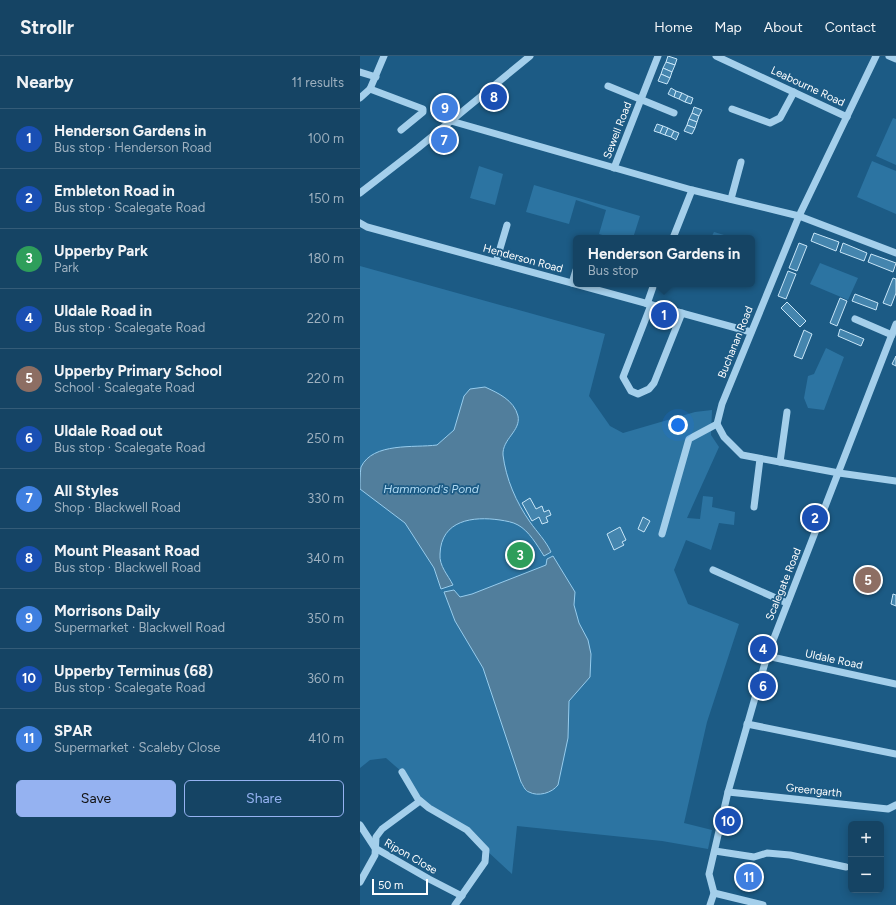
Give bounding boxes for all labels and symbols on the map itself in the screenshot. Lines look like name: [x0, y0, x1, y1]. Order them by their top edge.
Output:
street label: Leabourne Road: [769, 64, 847, 109]
pin: 8: [481, 82, 507, 112]
pin: 9: [432, 93, 458, 123]
street label: Sewell Road: [601, 100, 634, 161]
pin: 7: [431, 125, 457, 155]
street label: Henderson Road: [481, 242, 564, 275]
pin: 1: [651, 300, 677, 330]
street label: Buchanan Road: [715, 304, 756, 380]
your location: [668, 415, 688, 435]
water label: Hammond's Pond: [383, 482, 480, 496]
pin: 2: [802, 503, 828, 533]
pin: 3: [507, 540, 533, 570]
street label: Scalegate Road: [763, 546, 804, 622]
pin: 5: [855, 565, 881, 595]
pin: 4: [750, 634, 776, 664]
street label: Uldale Road: [804, 647, 864, 672]
pin: 6: [750, 671, 776, 701]
street label: Greengarth: [785, 781, 843, 800]
pin: 10: [715, 806, 741, 836]
street label: Ripon Close: [382, 836, 440, 877]
pin: 11: [736, 862, 762, 892]
scale bar: [372, 877, 428, 896]

